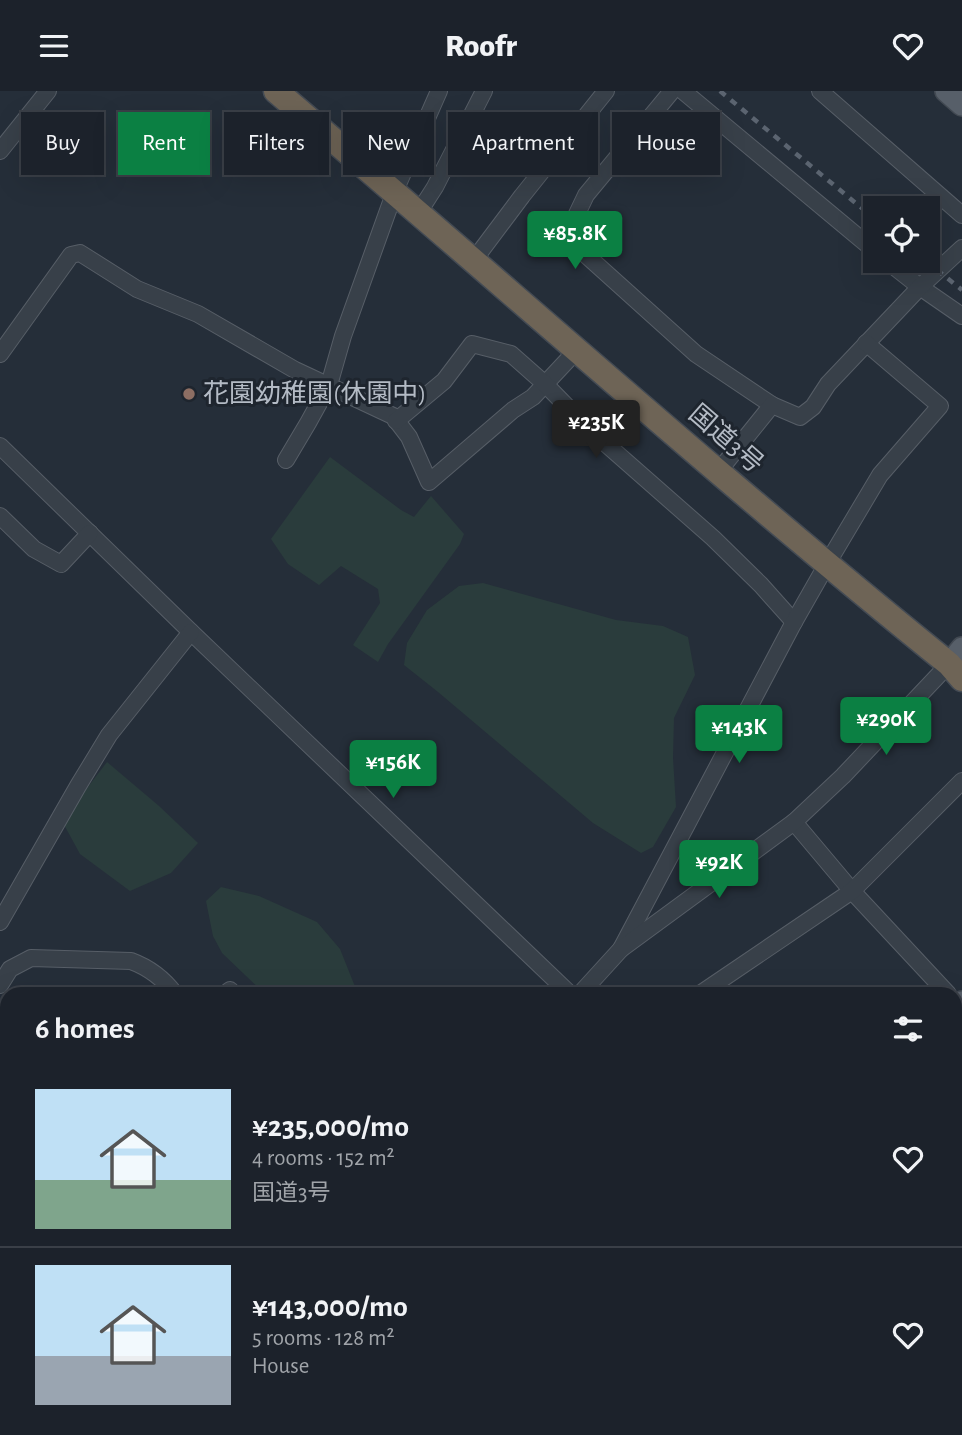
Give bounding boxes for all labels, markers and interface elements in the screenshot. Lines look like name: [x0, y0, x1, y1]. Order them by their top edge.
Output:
icon: menu: [35, 27, 73, 65]
icon: heart: [889, 27, 927, 65]
text: Roofr: [445, 30, 517, 62]
chip: Buy: [21, 112, 104, 175]
chip: Rent: [118, 112, 210, 175]
chip: Filters: [224, 112, 329, 175]
chip: New: [343, 112, 434, 175]
chip: Apartment: [448, 112, 598, 175]
chip: House: [612, 112, 720, 175]
map controls: [863, 196, 940, 273]
button: locate: [863, 196, 940, 273]
pin: ¥85.8K: [518, 211, 632, 271]
text: ¥85.8K: [543, 222, 607, 245]
place label: 花園幼稚園(休園中): [203, 379, 426, 407]
marker: 花園幼稚園(休園中): [181, 386, 197, 402]
street label: 国道3号: [684, 399, 769, 478]
pin: ¥235K: [547, 401, 645, 460]
text: ¥235K: [568, 411, 624, 434]
pin: ¥290K: [837, 697, 935, 757]
pin: ¥143K: [690, 705, 788, 765]
text: ¥290K: [856, 708, 916, 731]
text: ¥143K: [711, 716, 767, 739]
pin: ¥156K: [344, 741, 442, 800]
text: ¥156K: [366, 751, 420, 774]
pin: ¥92K: [678, 841, 760, 900]
text: ¥92K: [695, 851, 743, 874]
icon: filters: [889, 1010, 927, 1048]
text: 6 homes: [35, 1014, 135, 1044]
text: ¥235,000/mo: [252, 1112, 409, 1142]
icon: home: [91, 1117, 175, 1201]
icon: heart: [889, 1140, 927, 1178]
text: 4 rooms · 152 m²: [252, 1147, 395, 1170]
text: 国道3号: [252, 1182, 330, 1205]
text: ¥143,000/mo: [252, 1292, 408, 1322]
icon: home: [91, 1293, 175, 1377]
icon: heart: [889, 1316, 927, 1354]
text: 5 rooms · 128 m²: [252, 1327, 394, 1350]
text: House: [252, 1355, 309, 1378]

